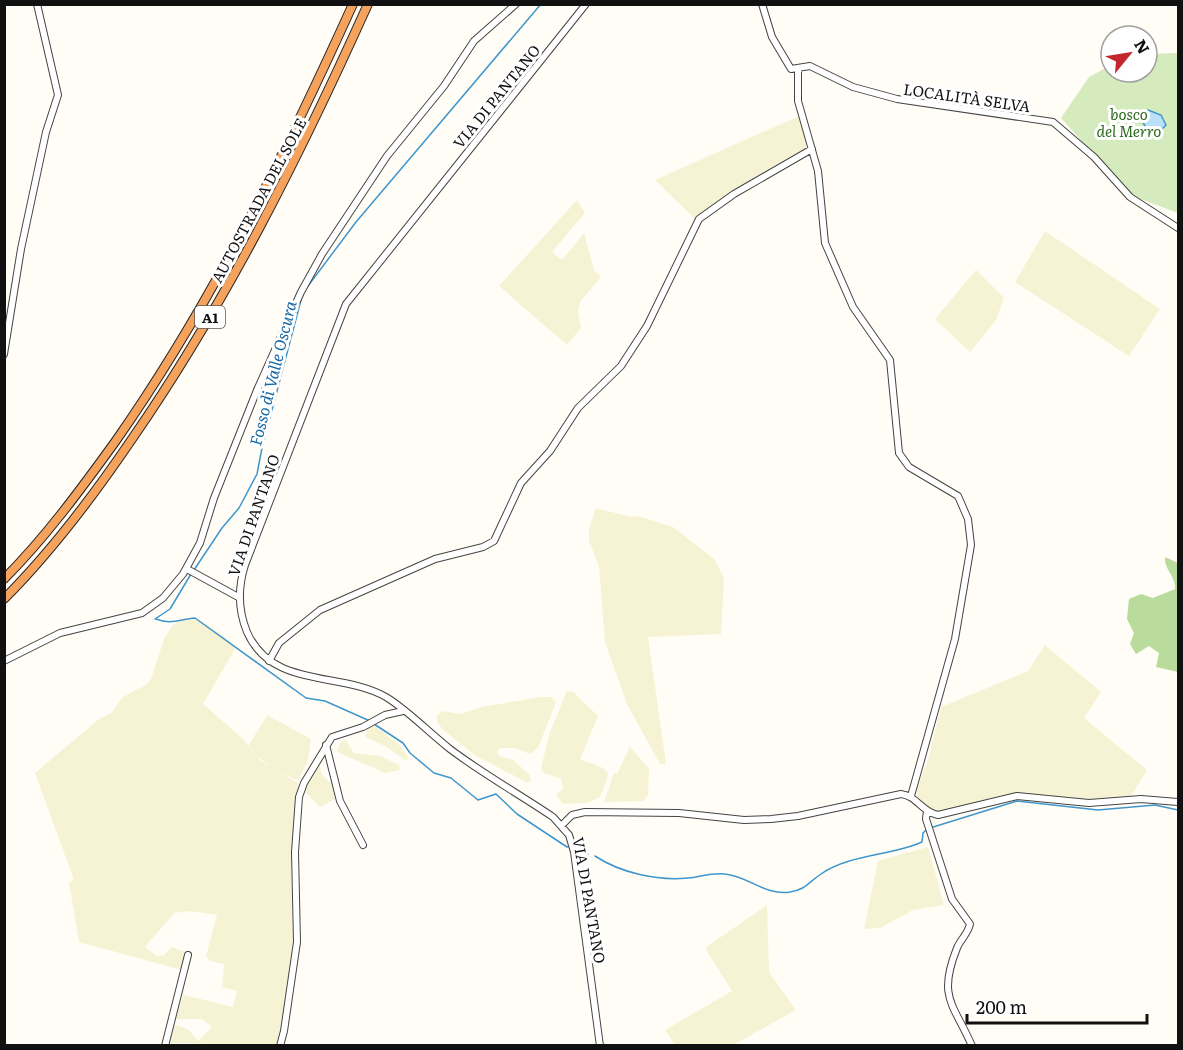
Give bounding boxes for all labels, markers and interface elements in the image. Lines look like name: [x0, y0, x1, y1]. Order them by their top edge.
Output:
north arrow: [1099, 24, 1159, 84]
text: N: [1129, 34, 1157, 58]
street label: VIA DI PANTANO: [447, 39, 545, 153]
street label: LOCALITÀ SELVA: [902, 77, 1032, 117]
park label: bosco del Merro: [1097, 102, 1161, 142]
street label: AUTOSTRADA DEL SOLE: [205, 113, 311, 287]
water label: Fosso di Valle Oscura: [242, 297, 302, 448]
road number: A1: [195, 306, 225, 328]
street label: VIA DI PANTANO: [221, 451, 285, 579]
street label: VIA DI PANTANO: [568, 835, 612, 965]
scale bar: [967, 987, 1147, 1025]
text: 200 m: [976, 993, 1027, 1020]

